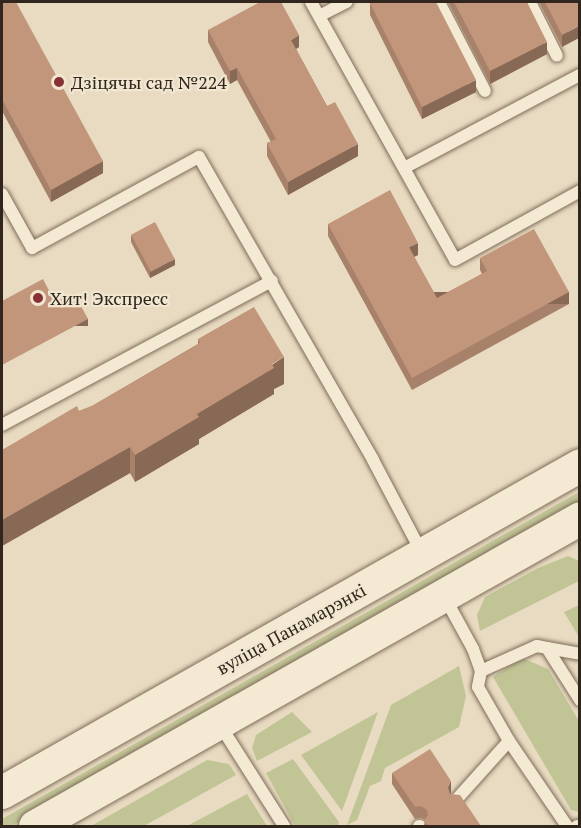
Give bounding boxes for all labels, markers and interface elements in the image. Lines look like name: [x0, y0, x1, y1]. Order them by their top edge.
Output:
place label: Дзіцячы сад №224: [71, 71, 227, 93]
marker: Дзіцячы сад №224: [52, 75, 66, 89]
place label: Хит! Экспресс: [50, 287, 168, 309]
marker: Хит! Экспресс: [31, 291, 45, 305]
street label: вуліца Панамарэнкі: [213, 579, 369, 679]

